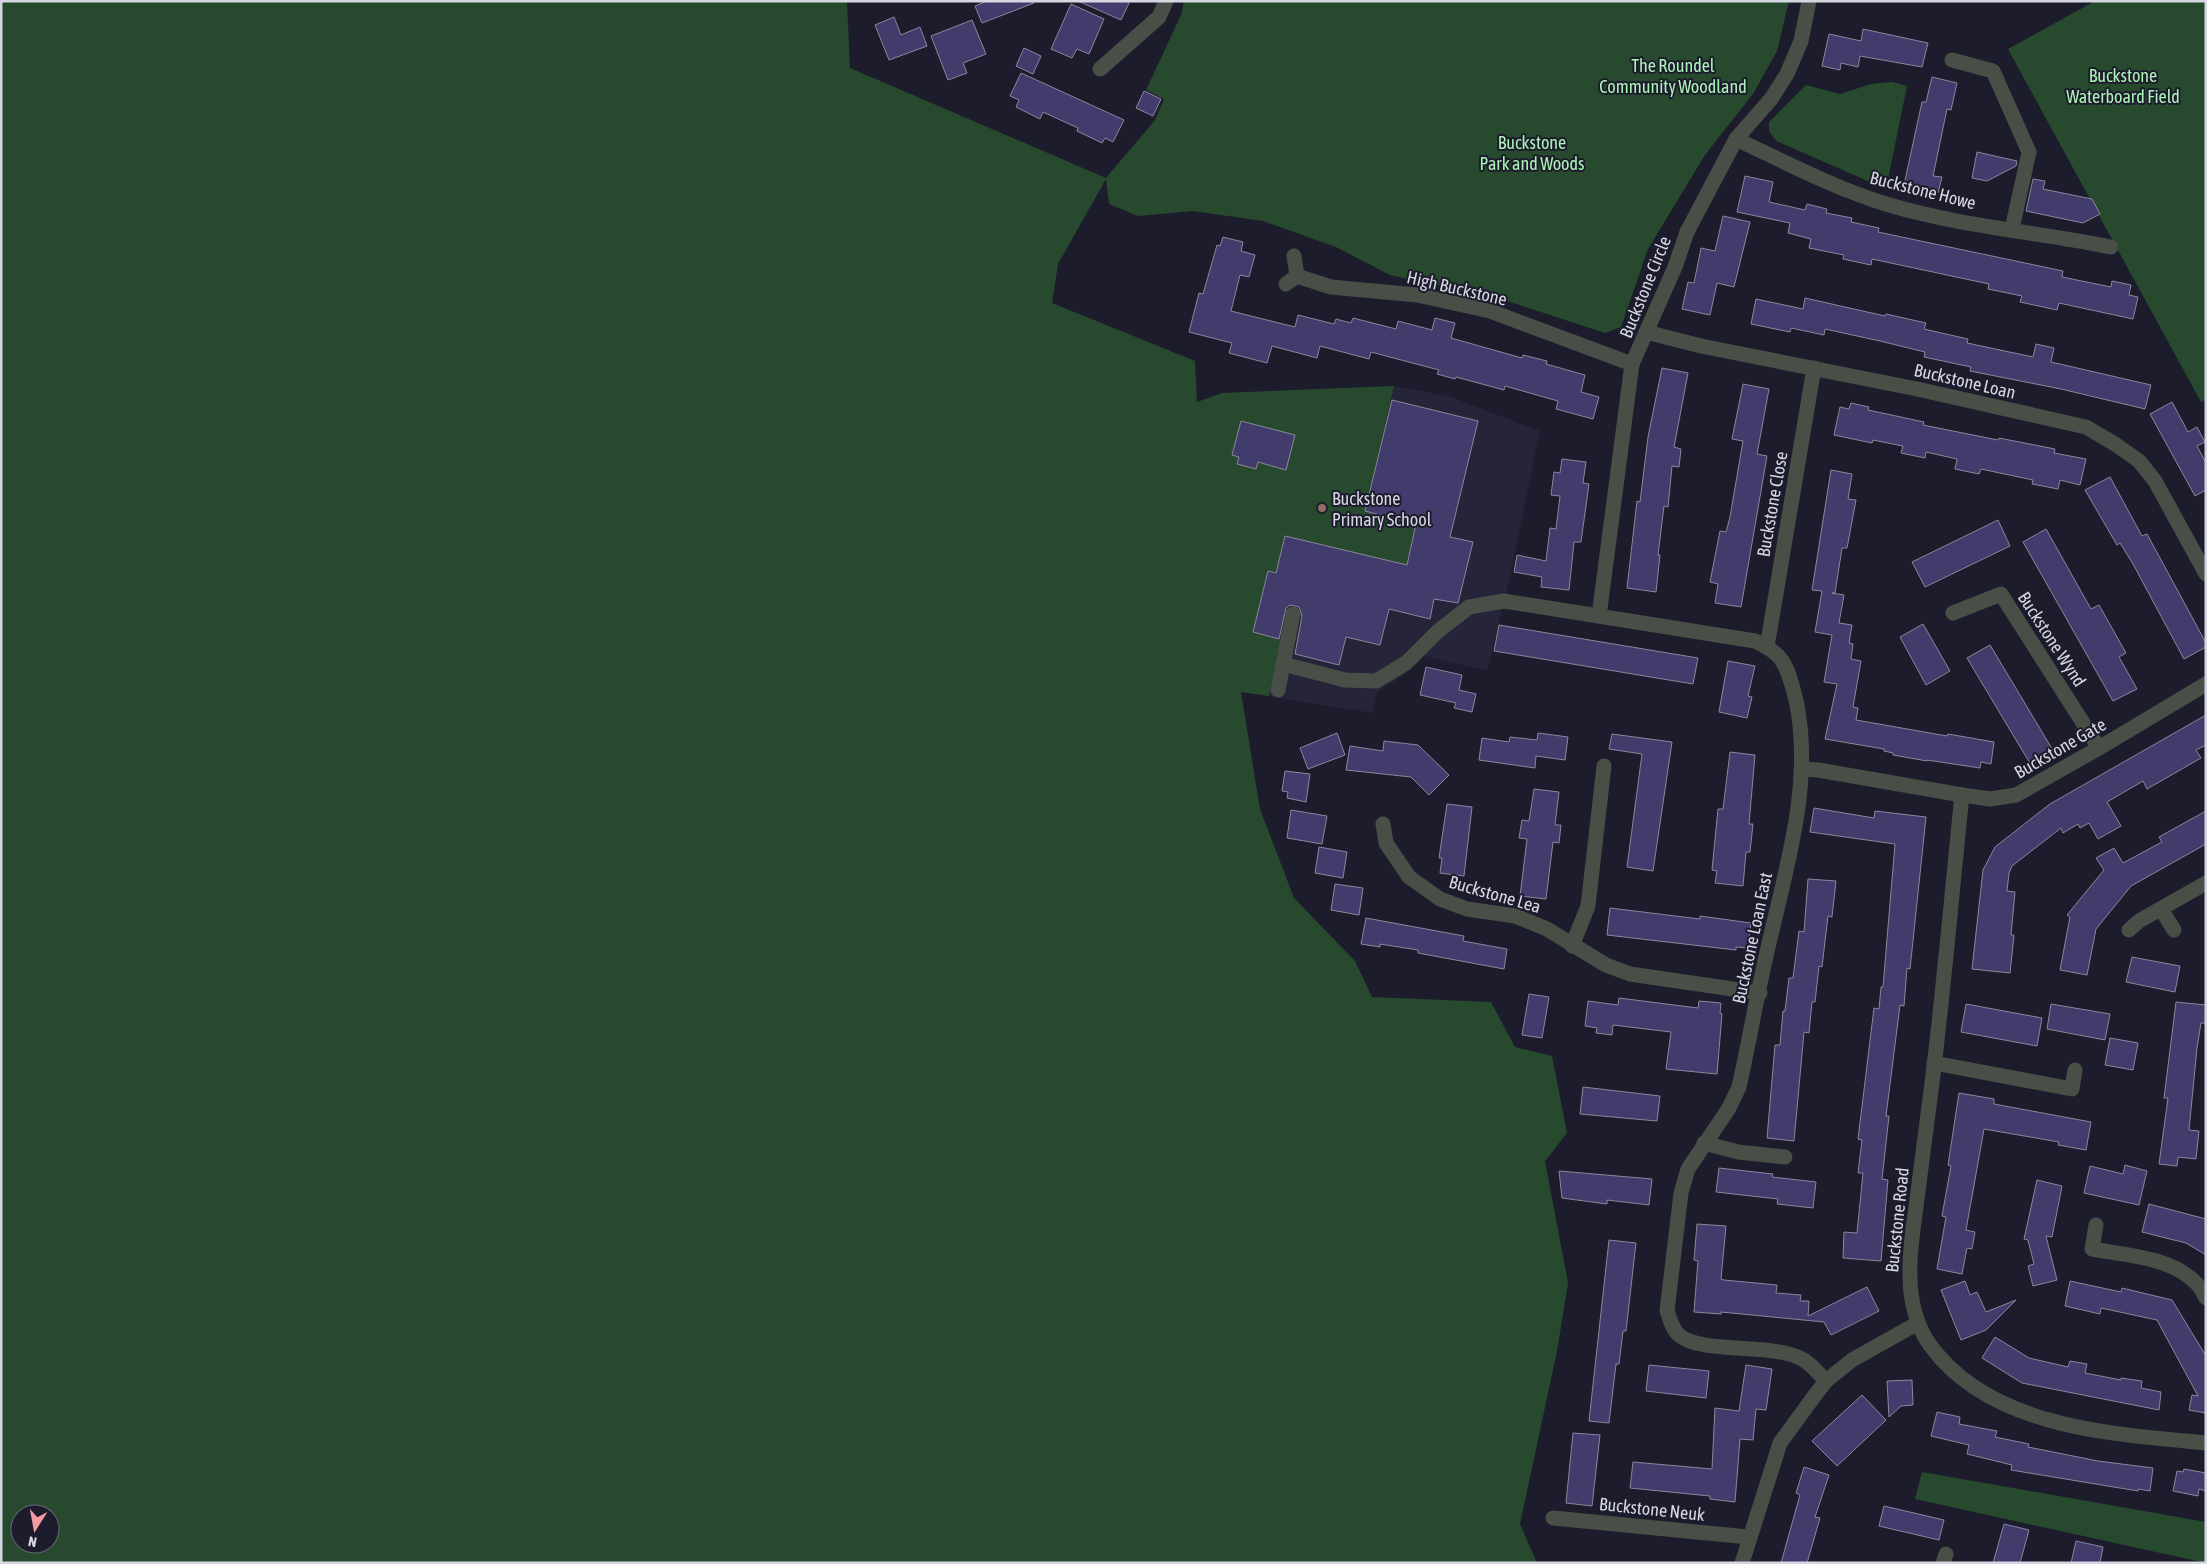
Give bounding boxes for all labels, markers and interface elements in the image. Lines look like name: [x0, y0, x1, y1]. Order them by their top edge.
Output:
park label: The Roundel Community Woodland: [1599, 55, 1747, 97]
park label: Buckstone Waterboard Field: [2066, 65, 2180, 107]
park label: Buckstone Park and Woods: [1480, 132, 1584, 174]
street label: Buckstone Howe: [1868, 167, 1978, 213]
street label: Buckstone Circle: [1615, 233, 1675, 341]
street label: High Buckstone: [1405, 266, 1509, 310]
street label: Buckstone Loan: [1912, 359, 2018, 403]
street label: Buckstone Close: [1752, 450, 1792, 558]
place label: Buckstone Primary School: [1332, 488, 1432, 530]
marker: Buckstone Primary School: [1316, 502, 1328, 514]
street label: Buckstone Wynd: [2014, 588, 2090, 690]
street label: Buckstone Gate: [2011, 713, 2109, 783]
street label: Buckstone Loan East: [1728, 870, 1776, 1006]
street label: Buckstone Lea: [1447, 871, 1543, 917]
street label: Buckstone Road: [1881, 1167, 1913, 1273]
street label: Buckstone Neuk: [1598, 1493, 1706, 1525]
north arrow: [10, 1504, 60, 1554]
text: N: [27, 1533, 38, 1550]

